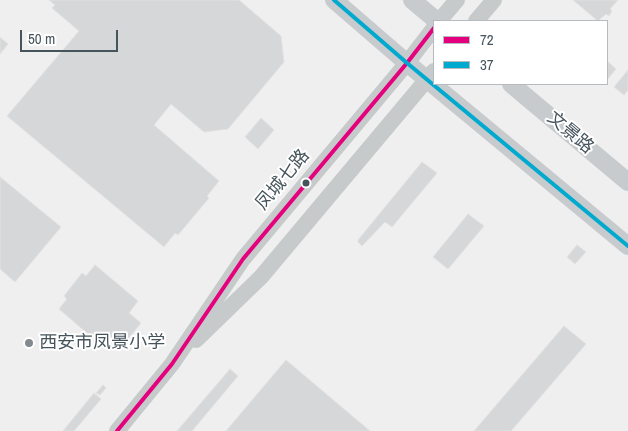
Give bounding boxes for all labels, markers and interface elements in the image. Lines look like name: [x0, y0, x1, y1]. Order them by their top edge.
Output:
scale bar: [22, 20, 120, 52]
legend: [433, 20, 608, 85]
text: 50 m: [28, 28, 55, 49]
text: 72: [480, 29, 494, 50]
text: 37: [480, 54, 494, 75]
street label: 文景路: [542, 107, 598, 159]
street label: 凤城七路: [252, 145, 314, 215]
unlabelled marker: [301, 178, 311, 188]
place label: 西安市凤景小学: [39, 332, 165, 354]
marker: 西安市凤景小学: [23, 337, 35, 349]

